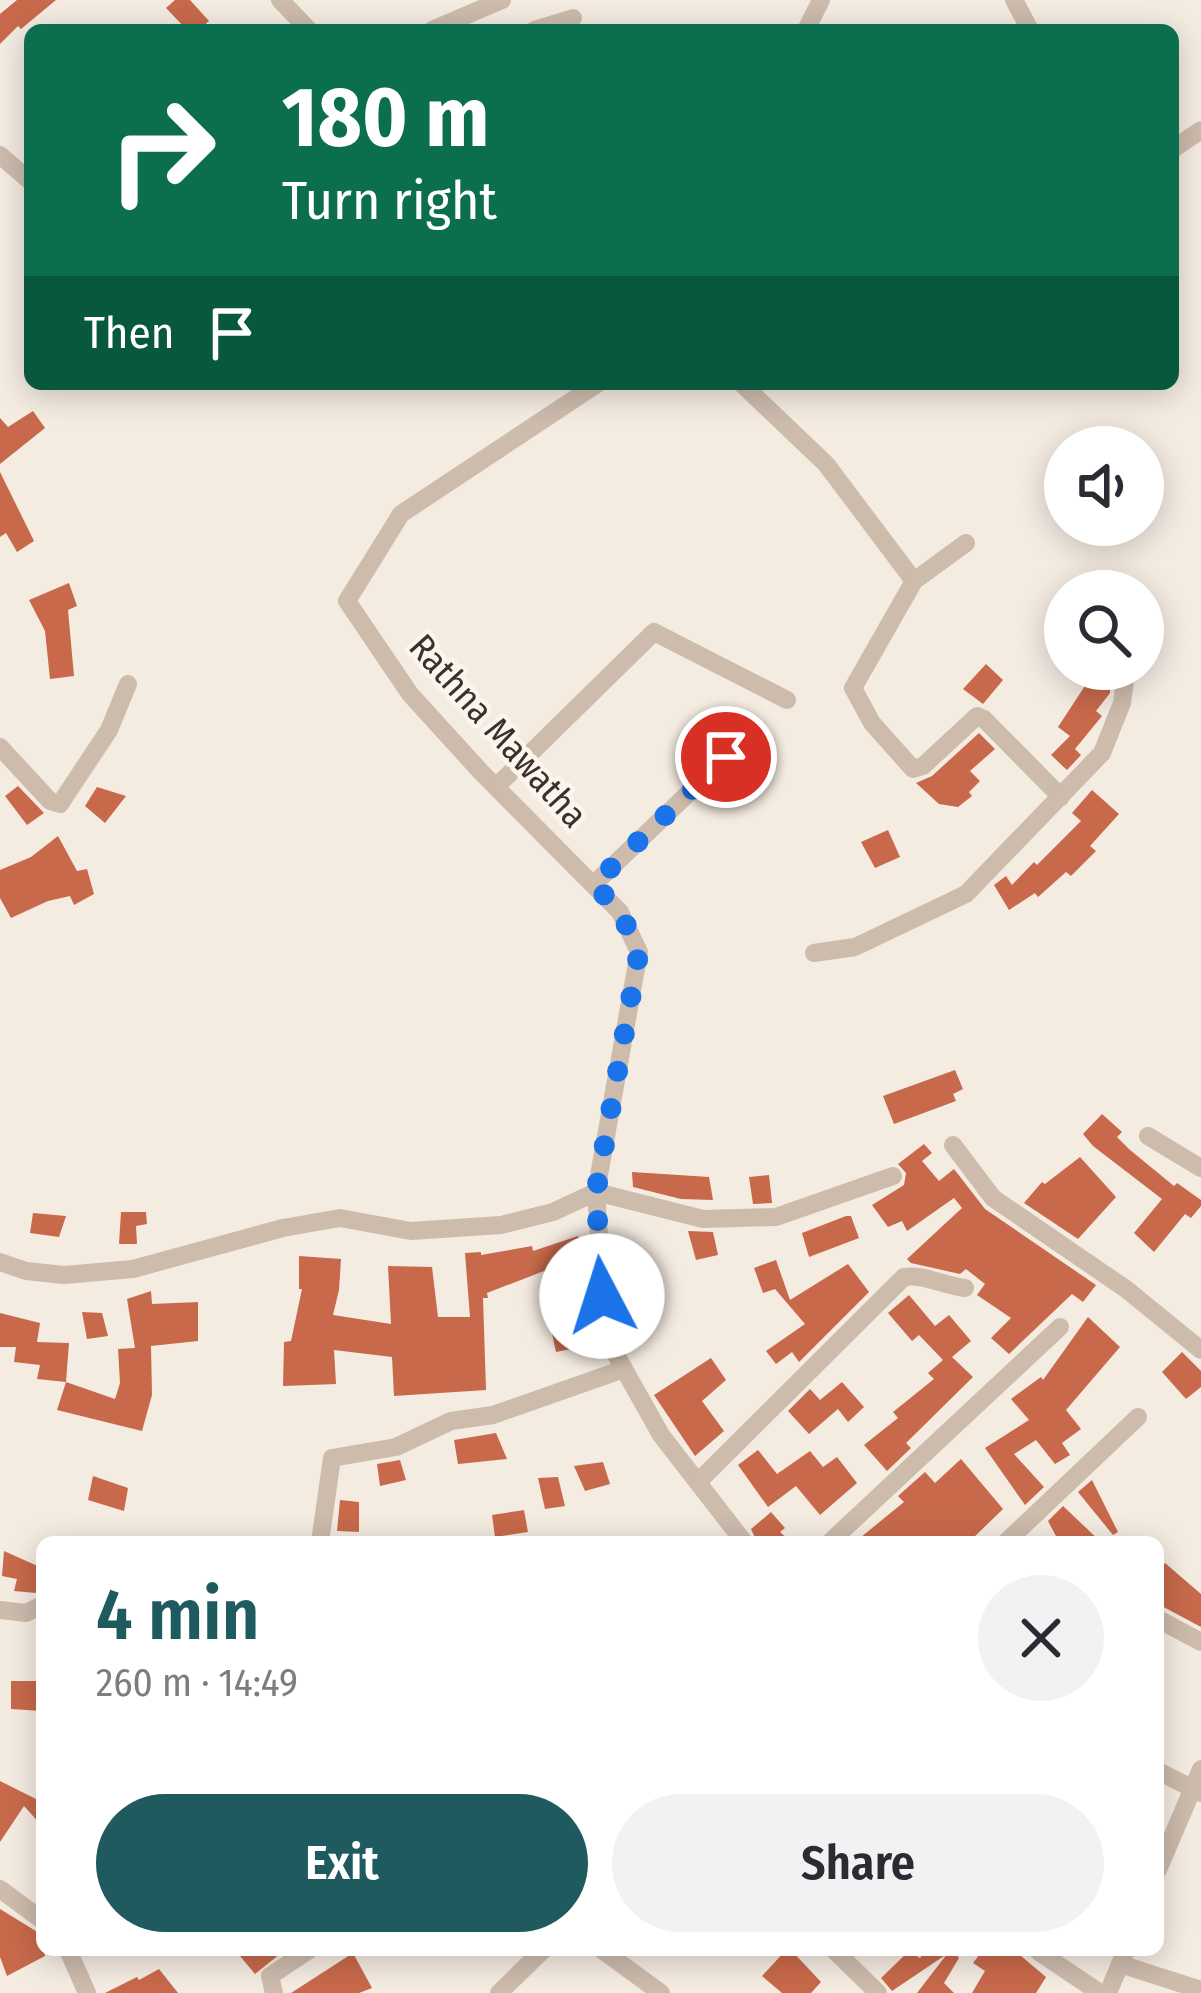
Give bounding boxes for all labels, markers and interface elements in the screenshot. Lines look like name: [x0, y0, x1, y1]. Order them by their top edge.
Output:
text: 180 m: [282, 67, 489, 168]
icon: right: [84, 72, 240, 228]
text: Turn right: [282, 169, 497, 233]
icon: arrive: [199, 300, 265, 366]
text: Then: [84, 306, 175, 360]
map controls: [1044, 426, 1164, 690]
button: sound: [1044, 426, 1164, 546]
button: search: [1044, 570, 1164, 690]
street label: Rathna Mawatha: [400, 625, 596, 837]
pin: [675, 706, 777, 808]
icon: arrive: [693, 724, 759, 790]
position arrow: [539, 1233, 665, 1359]
text: 4 min: [96, 1572, 259, 1658]
button: close: [978, 1575, 1104, 1701]
text: 260 m · 14:49: [96, 1660, 298, 1706]
button: Exit: [96, 1794, 588, 1932]
button: Share: [612, 1794, 1104, 1932]

